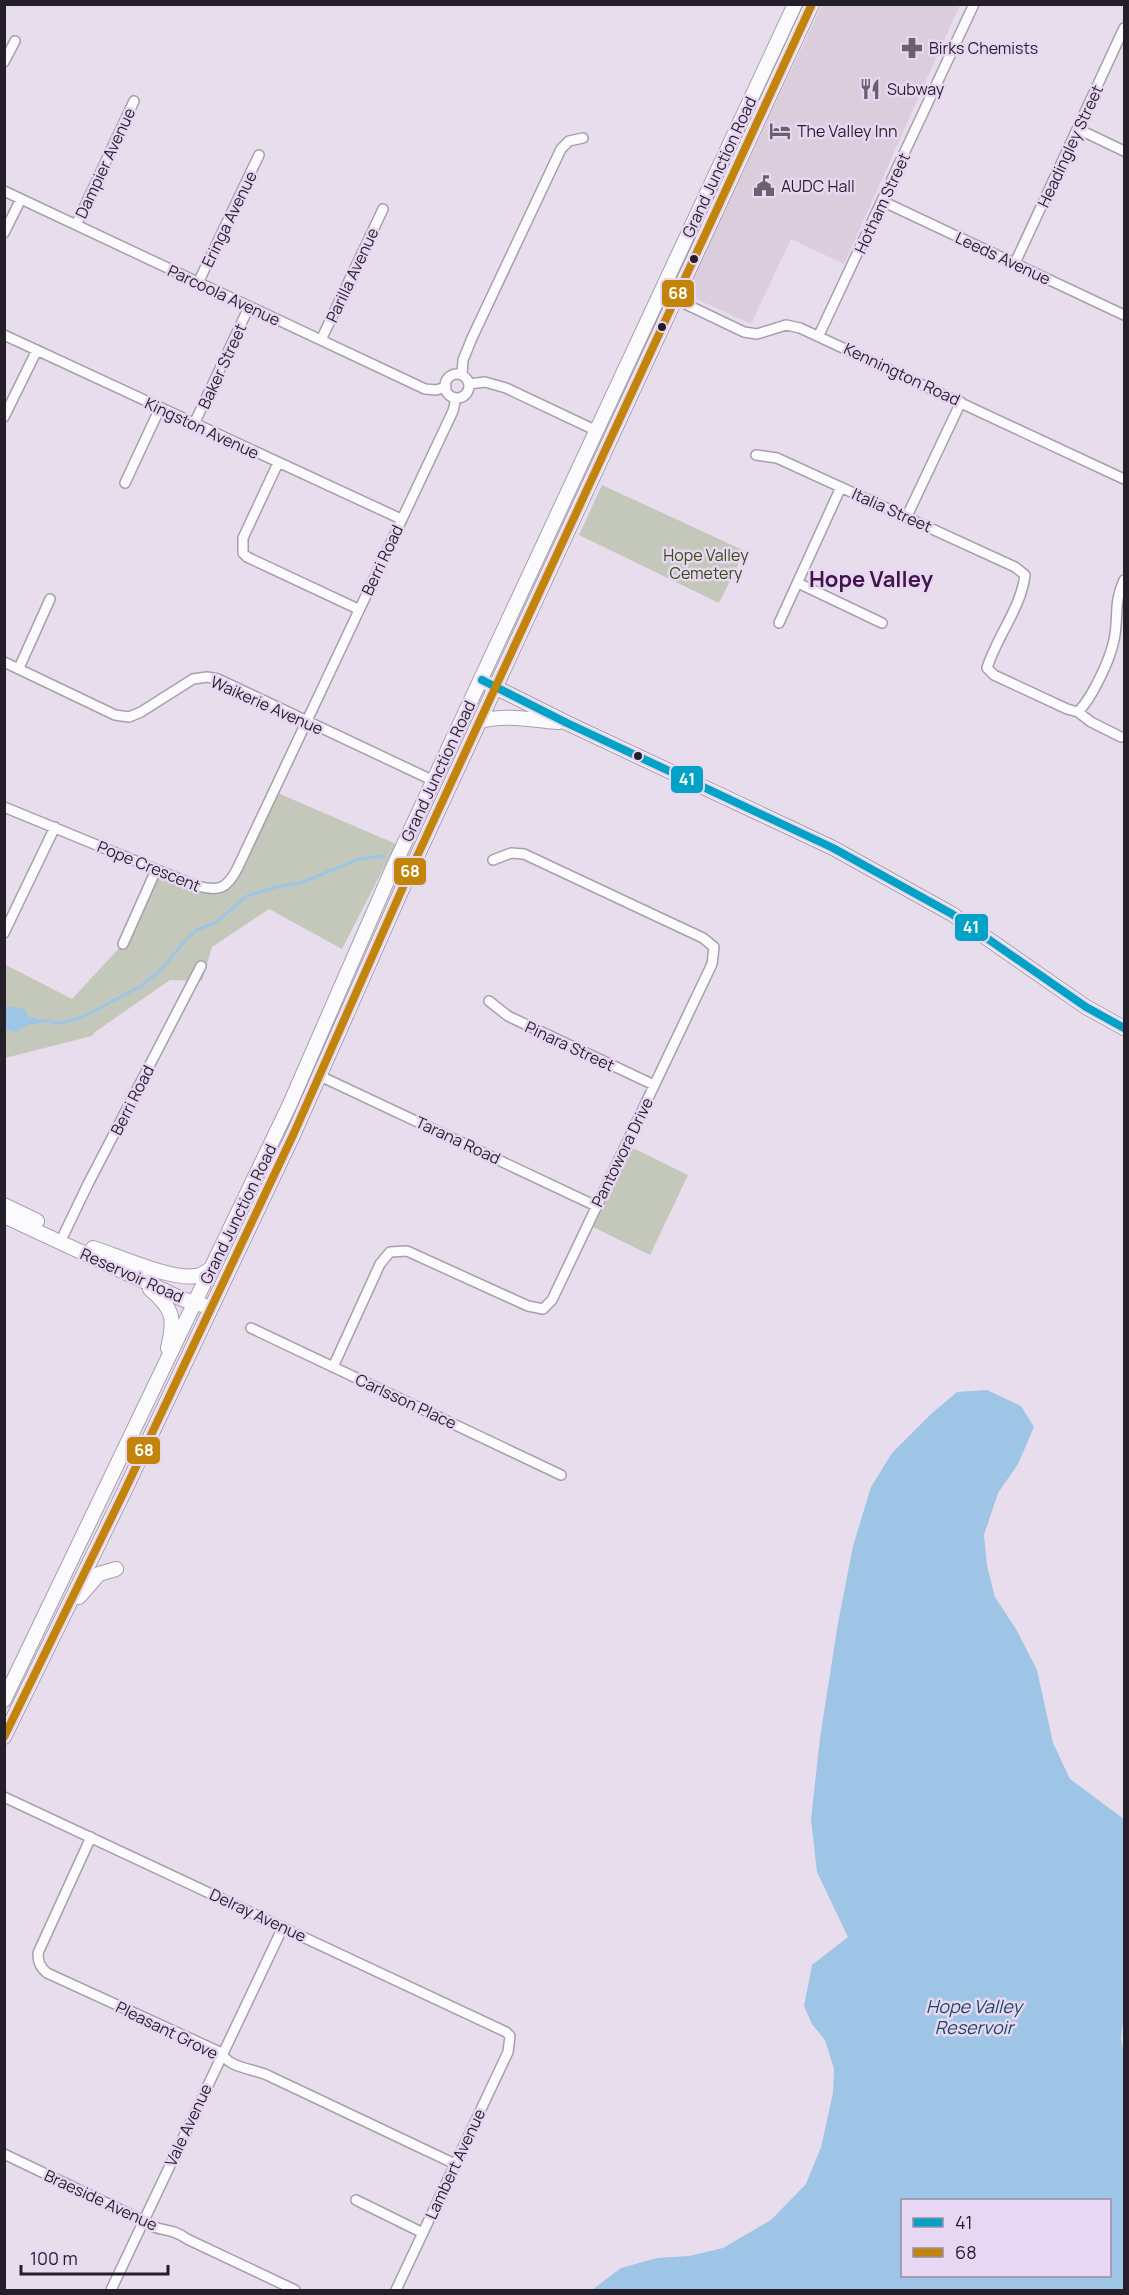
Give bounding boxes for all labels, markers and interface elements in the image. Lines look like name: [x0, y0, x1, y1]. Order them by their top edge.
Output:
pharmacy icon: Birks Chemists: [900, 36, 924, 60]
place label: Birks Chemists: [929, 37, 1038, 59]
restaurant icon: Subway: [858, 77, 882, 101]
place label: Subway: [887, 78, 945, 100]
street label: Headingley Street: [1032, 81, 1108, 211]
street label: Grand Junction Road: [677, 93, 761, 241]
street label: Dampier Avenue: [70, 104, 140, 222]
hotel icon: The Valley Inn: [768, 119, 792, 143]
place label: The Valley Inn: [797, 120, 897, 142]
street label: Hotham Street: [849, 149, 915, 257]
street label: Eringa Avenue: [196, 167, 262, 271]
public building icon: AUDC Hall: [752, 174, 776, 198]
place label: AUDC Hall: [781, 175, 855, 197]
street label: Parilla Avenue: [320, 224, 384, 326]
street label: Leeds Avenue: [952, 226, 1054, 290]
unlabelled marker: [688, 253, 700, 265]
street label: Parcoola Avenue: [164, 259, 284, 331]
line badge: 68: [661, 279, 695, 308]
text: 68: [668, 282, 688, 304]
street label: Baker Street: [193, 320, 251, 412]
unlabelled marker: [656, 321, 668, 333]
street label: Kennington Road: [840, 337, 964, 411]
street label: Kingston Avenue: [141, 392, 263, 464]
street label: Italia Street: [848, 483, 936, 537]
street label: Berri Road: [356, 521, 408, 599]
park label: Hope Valley Cemetery: [663, 544, 749, 584]
district label: Hope Valley: [809, 564, 934, 594]
street label: Waikerie Avenue: [207, 670, 327, 740]
street label: Grand Junction Road: [396, 697, 480, 845]
unlabelled marker: [632, 750, 644, 762]
line badge: 41: [670, 765, 704, 794]
text: 41: [679, 768, 695, 790]
street label: Pope Crescent: [94, 835, 204, 897]
line badge: 68: [393, 857, 427, 886]
text: 68: [400, 860, 420, 882]
line badge: 41: [954, 913, 989, 942]
text: 41: [963, 916, 979, 938]
street label: Pinara Street: [522, 1016, 618, 1076]
street label: Berri Road: [105, 1061, 159, 1139]
street label: Pantowora Drive: [586, 1094, 658, 1210]
street label: Tarana Road: [412, 1111, 504, 1169]
street label: Grand Junction Road: [195, 1140, 281, 1288]
street label: Reservoir Road: [77, 1242, 187, 1308]
street label: Carlsson Place: [352, 1368, 460, 1434]
line badge: 68: [126, 1436, 161, 1465]
text: 68: [134, 1439, 154, 1461]
street label: Delray Avenue: [206, 1883, 310, 1947]
water label: Hope Valley Reservoir: [926, 1994, 1025, 2039]
street label: Pleasant Grove: [112, 1996, 222, 2064]
street label: Vale Avenue: [159, 2080, 217, 2170]
street label: Lambert Avenue: [420, 2105, 490, 2223]
street label: Braeside Avenue: [41, 2164, 161, 2236]
legend: [901, 2199, 1111, 2277]
text: 41: [955, 2210, 973, 2234]
scale bar: [21, 2238, 168, 2276]
text: 68: [955, 2240, 977, 2264]
text: 100 m: [30, 2246, 78, 2270]

